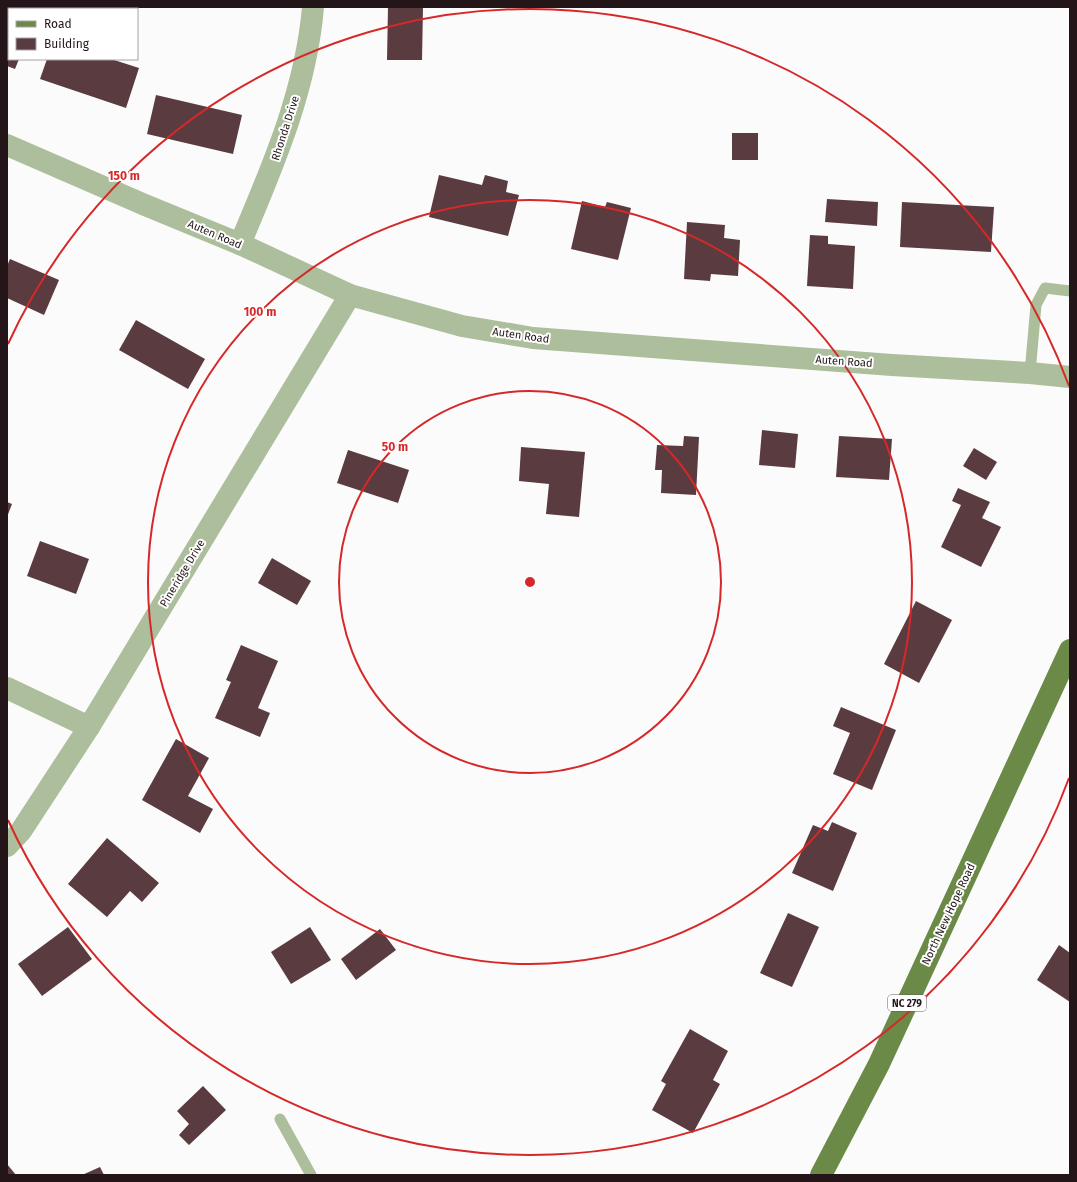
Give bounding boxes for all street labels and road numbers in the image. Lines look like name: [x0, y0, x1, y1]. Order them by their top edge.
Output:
street label: Rhonda Drive: [269, 94, 302, 162]
street label: Auten Road: [186, 217, 244, 252]
street label: Auten Road: [492, 325, 550, 346]
street label: Auten Road: [815, 353, 873, 370]
street label: Pineridge Drive: [157, 537, 208, 609]
street label: North New Hope Road: [919, 861, 978, 967]
road number: NC 279: [888, 995, 926, 1011]

